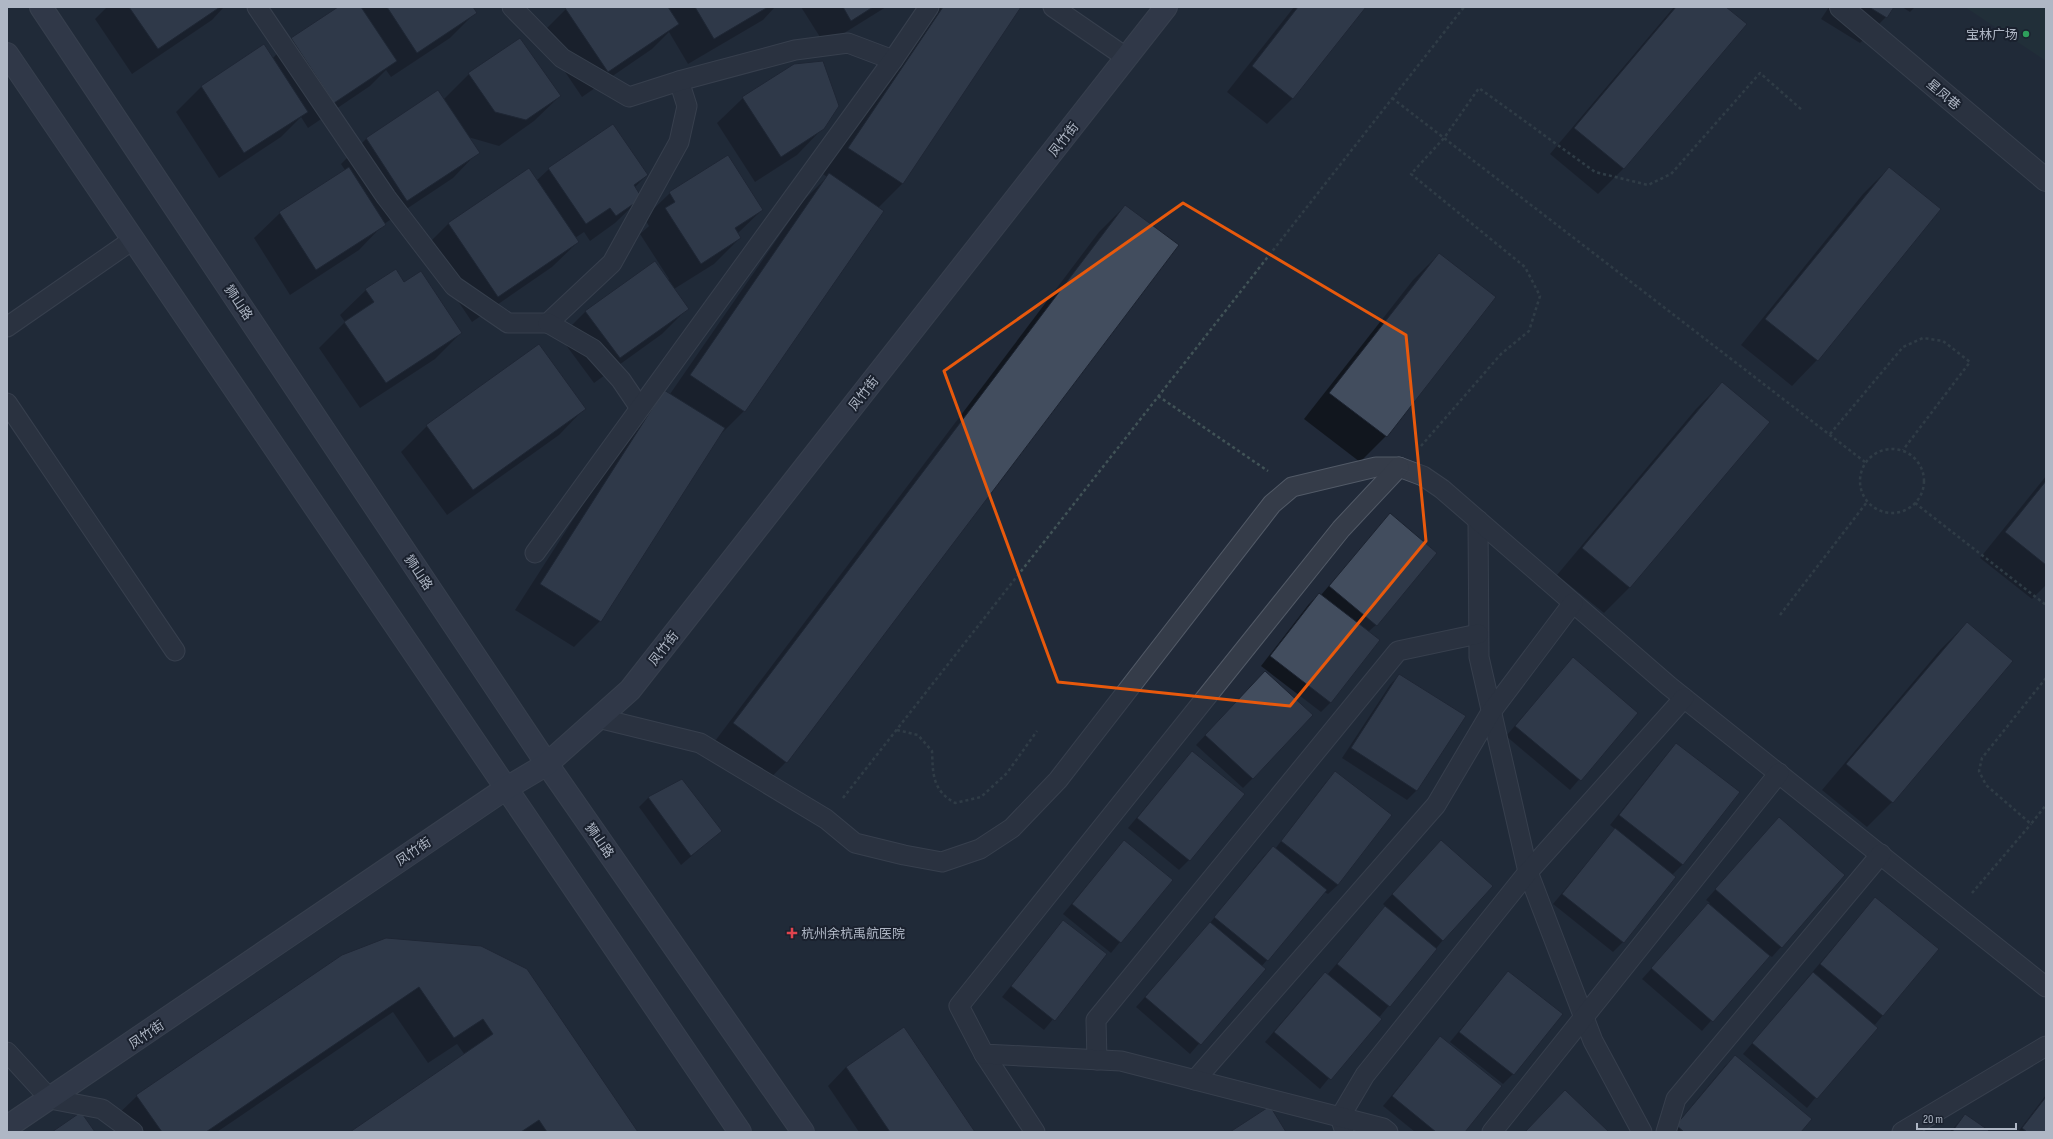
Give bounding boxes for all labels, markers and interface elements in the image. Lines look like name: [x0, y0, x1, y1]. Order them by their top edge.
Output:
place label: 宝林广场: [1966, 27, 2018, 43]
marker: 宝林广场: [2021, 29, 2031, 39]
street label: 星凤巷: [1923, 76, 1963, 113]
street label: 凤竹街: [1045, 119, 1082, 160]
street label: 狮山路: [221, 282, 256, 323]
street label: 凤竹街: [845, 373, 882, 414]
street label: 狮山路: [401, 552, 436, 593]
street label: 凤竹街: [645, 628, 682, 669]
street label: 狮山路: [581, 820, 617, 861]
street label: 凤竹街: [393, 834, 434, 869]
place label: 杭州余杭禹航医院: [801, 926, 905, 942]
marker: 杭州余杭禹航医院: [786, 927, 798, 939]
street label: 凤竹街: [126, 1017, 167, 1052]
scale bar: [1917, 1105, 2016, 1131]
text: 20 m: [1923, 1112, 1943, 1127]

